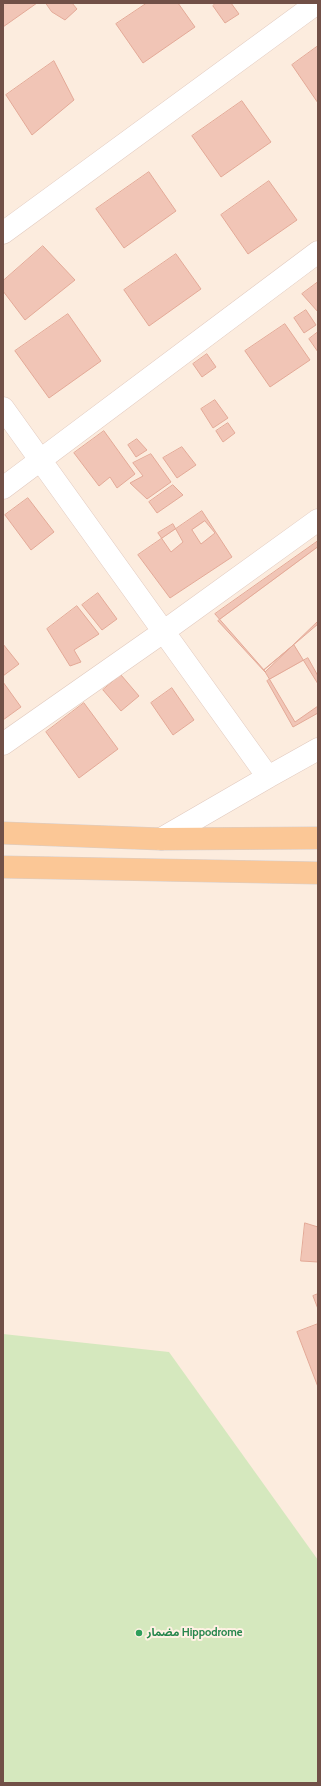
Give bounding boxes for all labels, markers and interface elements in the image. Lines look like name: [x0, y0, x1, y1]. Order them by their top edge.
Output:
place label: مضمار Hippodrome: [147, 1626, 243, 1640]
marker: مضمار Hippodrome: [134, 1628, 144, 1638]

